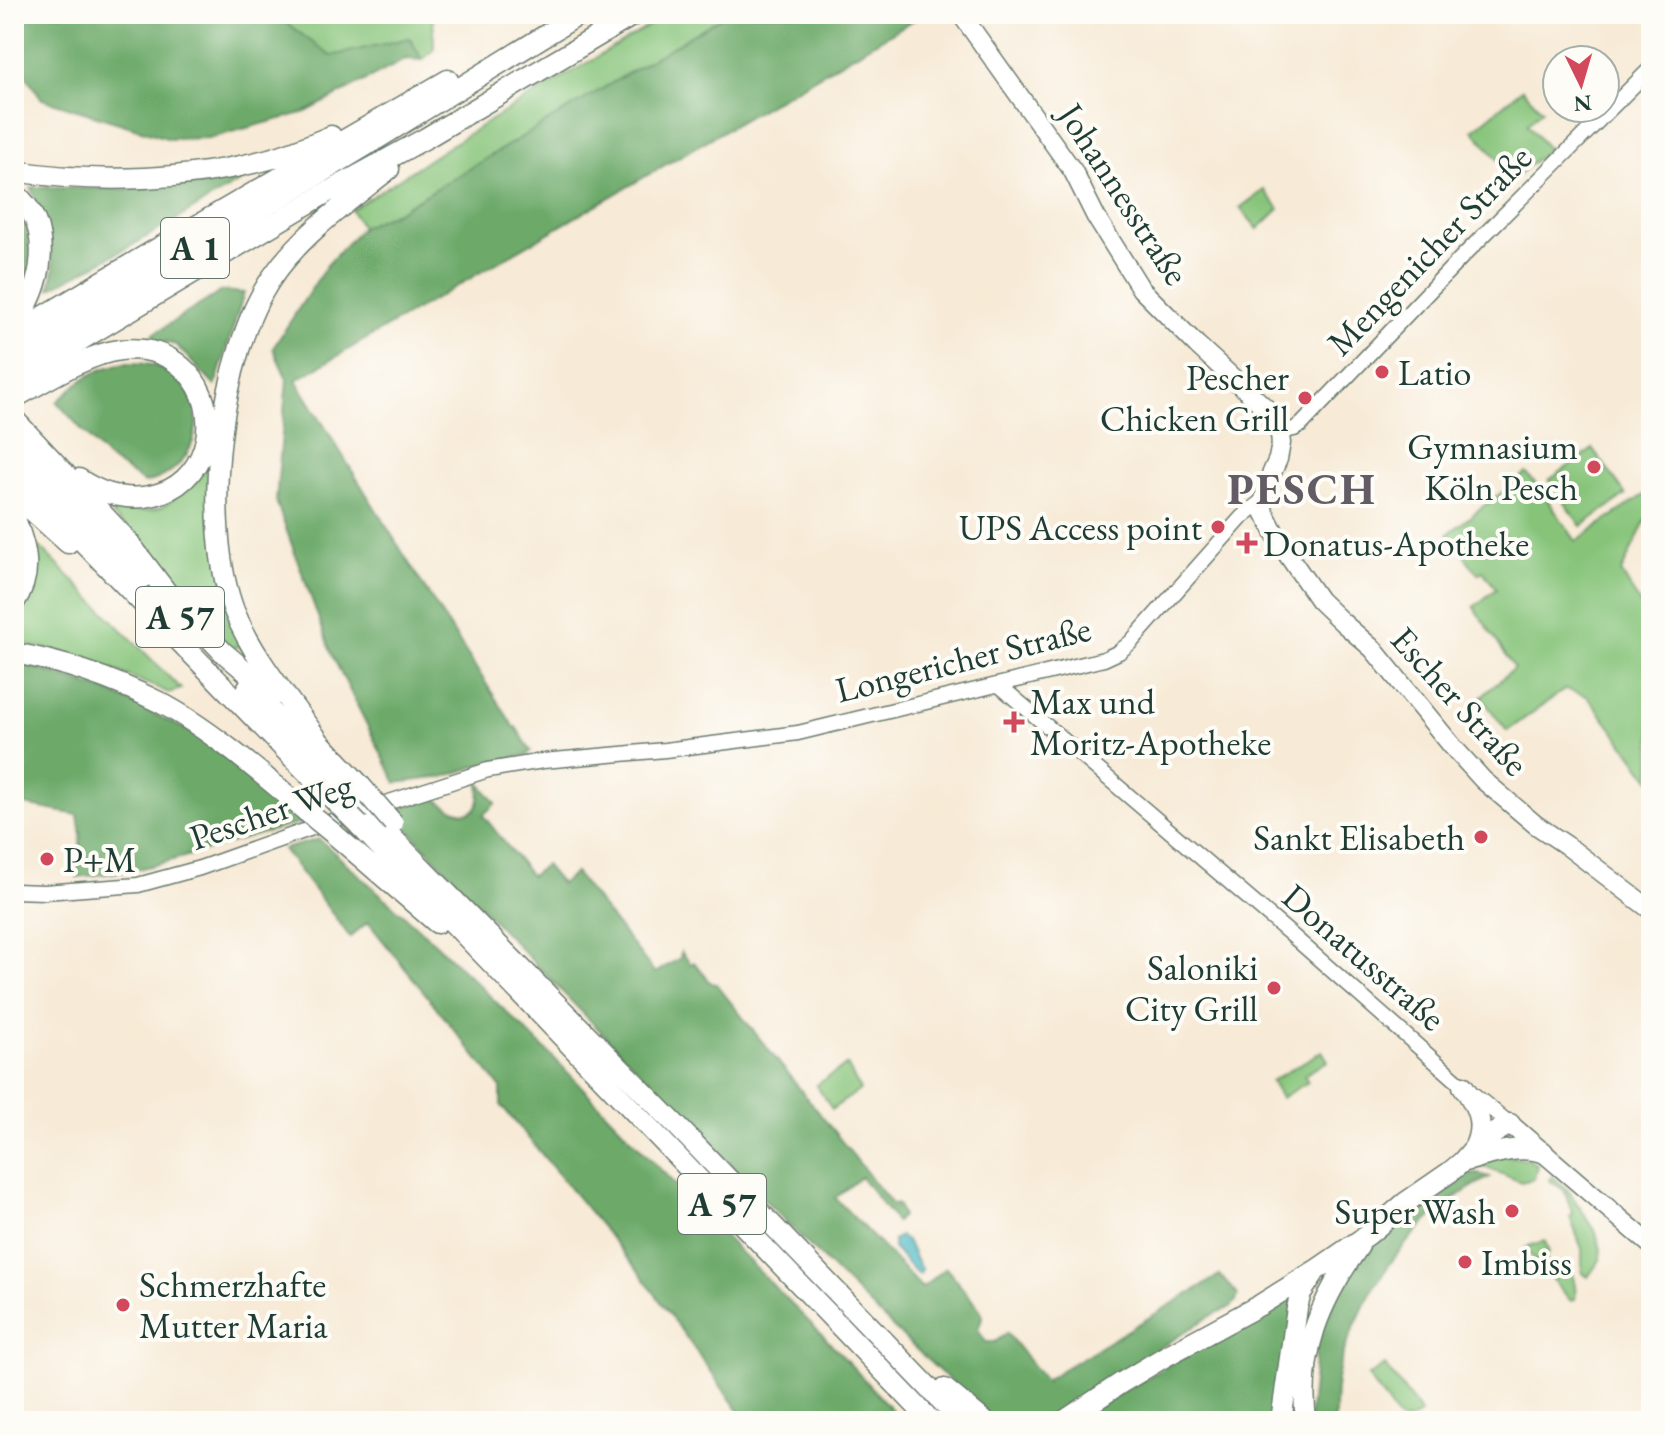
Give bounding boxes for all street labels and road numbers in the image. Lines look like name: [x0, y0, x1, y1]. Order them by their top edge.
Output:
street label: Johannesstraße: [1046, 92, 1200, 294]
street label: Mengenicher Straße: [1316, 135, 1542, 365]
road number: A 1: [161, 218, 229, 278]
road number: A 57: [136, 587, 224, 647]
street label: Longericher Straße: [830, 605, 1096, 713]
street label: Escher Straße: [1381, 617, 1539, 785]
street label: Pescher Weg: [183, 761, 359, 861]
street label: Donatusstraße: [1272, 873, 1456, 1041]
road number: A 57: [678, 1174, 766, 1234]

